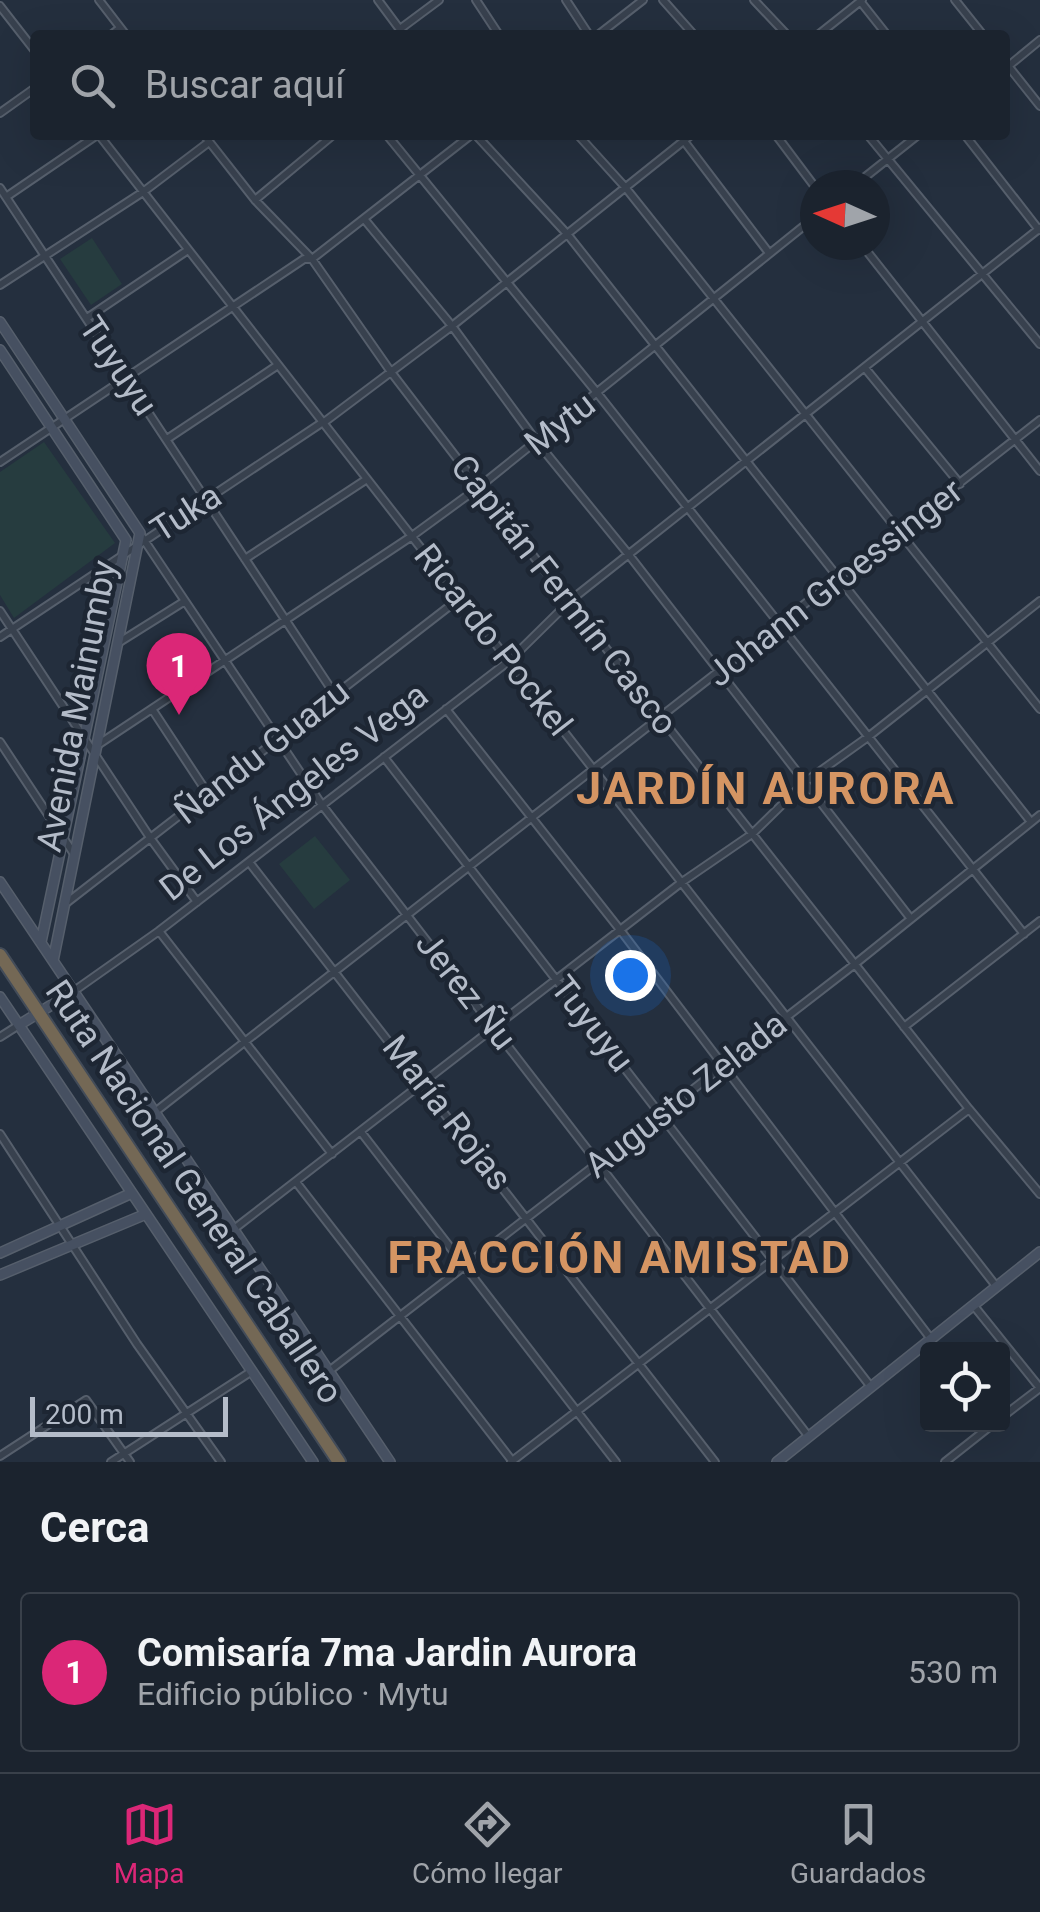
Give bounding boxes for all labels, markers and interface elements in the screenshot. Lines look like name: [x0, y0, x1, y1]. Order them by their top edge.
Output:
search box: [30, 30, 1010, 140]
icon: search: [65, 58, 120, 113]
text: Buscar aquí: [145, 63, 345, 107]
north arrow: [800, 170, 890, 260]
street label: Tuyuyu: [70, 309, 166, 423]
street label: Mytu: [517, 384, 603, 464]
street label: Capitán Fermín Casco: [442, 447, 686, 743]
street label: Johann Groessinger: [699, 470, 971, 695]
street label: Tuka: [143, 475, 229, 551]
street label: Ricardo Pockel: [405, 536, 581, 744]
street label: Avenida Mainumby: [29, 556, 125, 855]
pin: 1: [146, 632, 212, 715]
street label: Ñandu Guazu: [167, 671, 357, 833]
street label: De Los Ángeles Vega: [152, 675, 436, 909]
district label: JARDÍN AURORA: [576, 762, 956, 815]
street label: Jerez Ñu: [407, 924, 525, 1058]
your location: [605, 950, 656, 1001]
street label: Tuyuyu: [542, 968, 642, 1080]
street label: Ruta Nacional General Caballero: [37, 973, 351, 1411]
street label: Augusto Zelada: [577, 1004, 795, 1186]
street label: María Rojas: [374, 1028, 520, 1198]
district label: FRACCIÓN AMISTAD: [388, 1231, 852, 1284]
map controls: [920, 1342, 1010, 1432]
button: locate: [920, 1342, 1010, 1432]
scale bar: [30, 1392, 228, 1436]
text: 200 m: [45, 1398, 124, 1431]
text: Cerca: [40, 1503, 150, 1552]
text: Comisaría 7ma Jardin Aurora: [137, 1631, 637, 1675]
text: 1: [65, 1653, 84, 1691]
text: 530 m: [908, 1653, 998, 1691]
text: Edificio público · Mytu: [137, 1675, 449, 1713]
tab: Mapa: [114, 1797, 184, 1890]
tab: Cómo llegar: [412, 1797, 562, 1890]
tab: Guardados: [790, 1797, 926, 1890]

